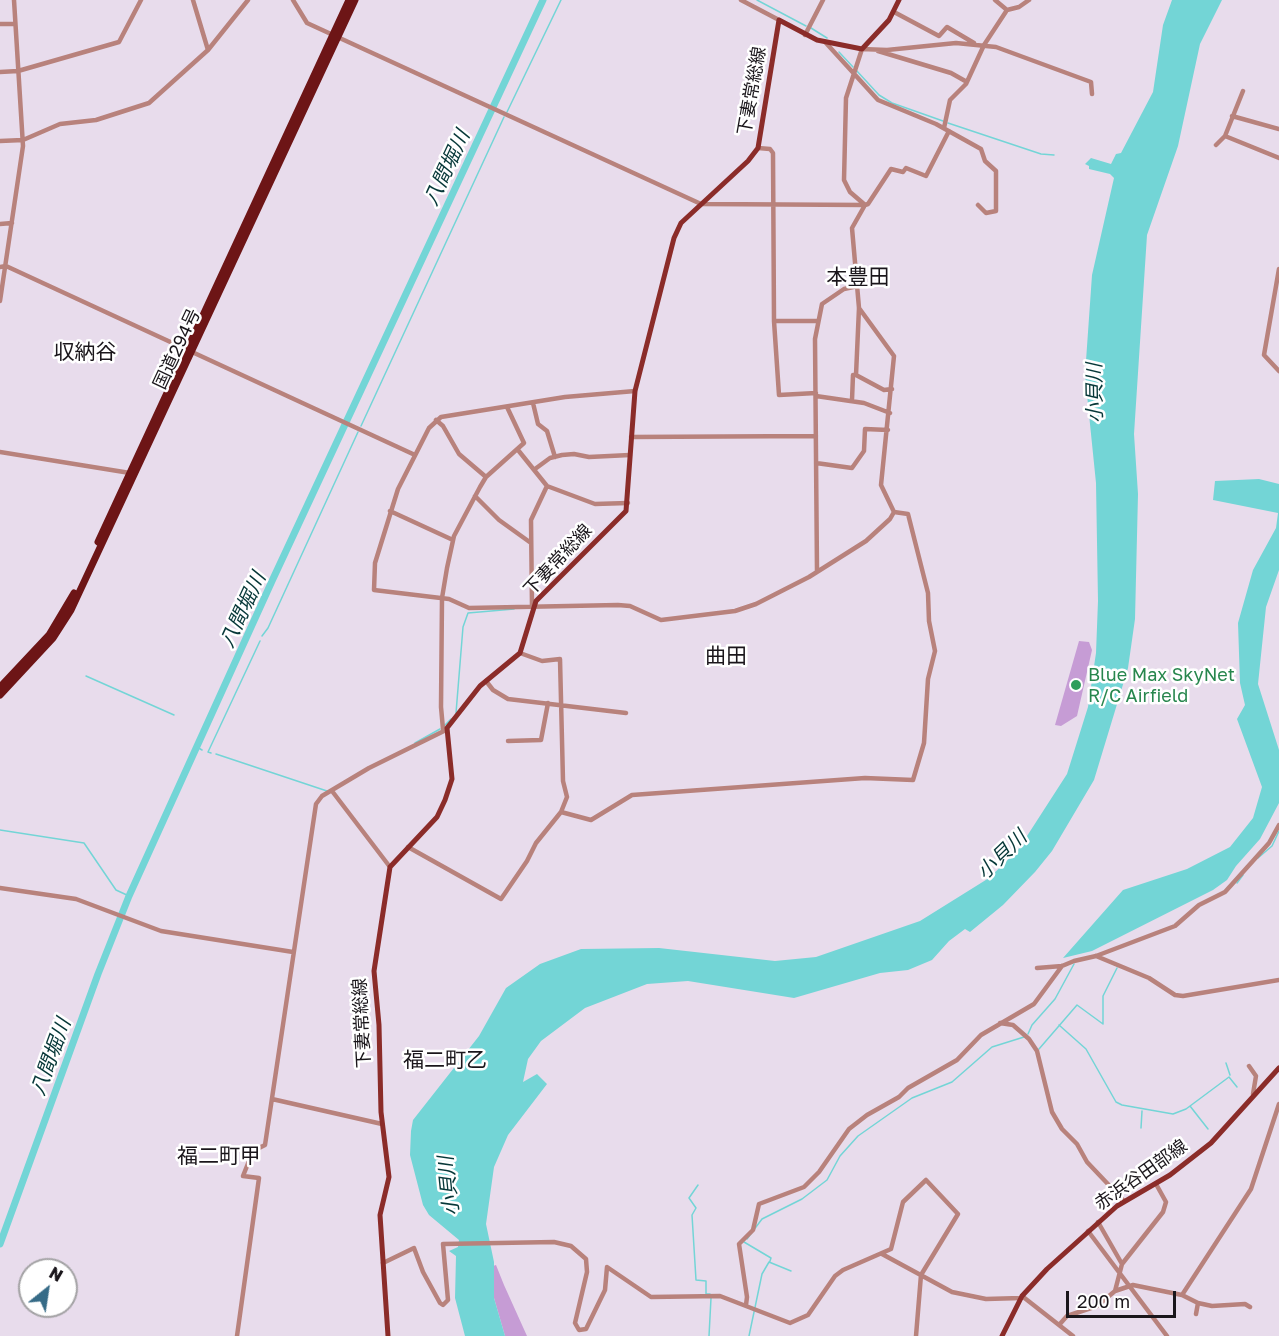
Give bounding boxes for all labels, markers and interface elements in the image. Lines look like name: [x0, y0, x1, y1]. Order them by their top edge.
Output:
street label: 下妻常総線: [734, 45, 770, 137]
water label: 八間堀川: [419, 127, 475, 209]
district label: 本豊田: [827, 264, 889, 290]
street label: 国道294号: [149, 305, 205, 393]
district label: 収納谷: [54, 339, 116, 365]
water label: 小貝川: [1082, 363, 1108, 423]
street label: 下妻常総線: [519, 520, 597, 600]
water label: 八間堀川: [215, 569, 271, 651]
district label: 曲田: [705, 643, 747, 669]
place label: Blue Max SkyNet R/C Airfield: [1088, 664, 1235, 706]
marker: Blue Max SkyNet R/C Airfield: [1069, 678, 1083, 692]
water label: 小貝川: [972, 826, 1032, 884]
street label: 下妻常総線: [349, 977, 375, 1069]
water label: 八間堀川: [26, 1015, 76, 1099]
district label: 福二町乙: [403, 1047, 487, 1073]
street label: 赤浜谷田部線: [1091, 1135, 1191, 1215]
district label: 福二町甲: [177, 1143, 261, 1169]
water label: 小貝川: [434, 1155, 464, 1217]
north arrow: [18, 1258, 78, 1318]
text: N: [46, 1262, 66, 1286]
scale bar: [1069, 1279, 1178, 1317]
text: 200 m: [1077, 1290, 1130, 1312]

